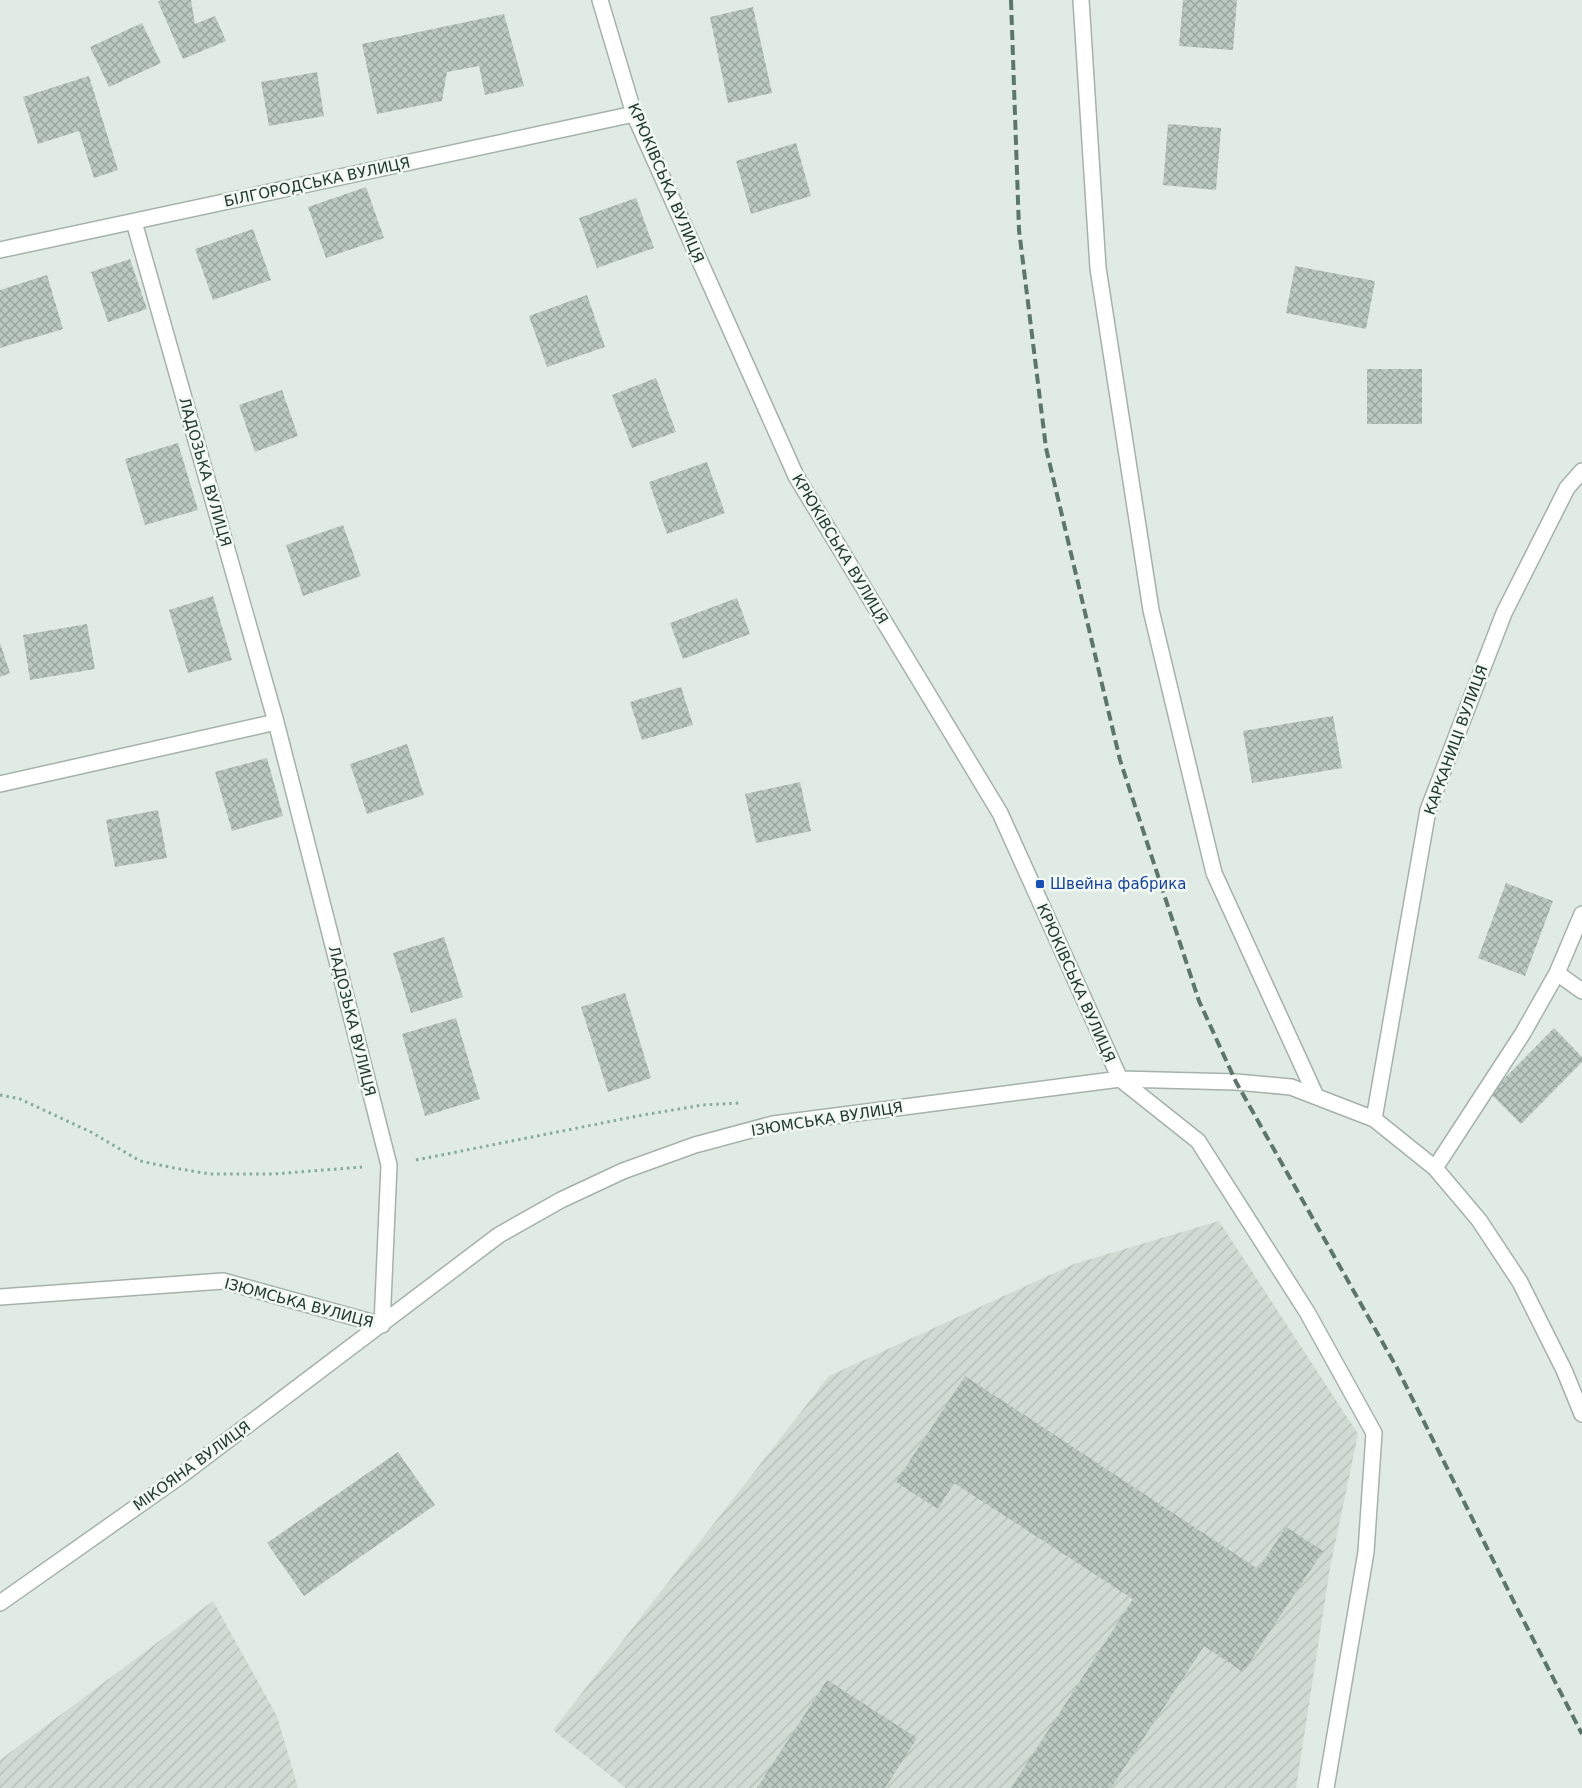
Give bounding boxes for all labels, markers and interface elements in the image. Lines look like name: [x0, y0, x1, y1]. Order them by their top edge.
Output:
street label: КРЮКІВСЬКА ВУЛИЦЯ: [624, 100, 708, 266]
street label: БІЛГОРОДСЬКА ВУЛИЦЯ: [222, 153, 412, 211]
street label: ЛАДОЗЬКА ВУЛИЦЯ: [175, 395, 235, 549]
street label: КРЮКІВСЬКА ВУЛИЦЯ: [788, 471, 892, 627]
street label: КАРКАНИЦІ ВУЛИЦЯ: [1420, 663, 1492, 817]
place label: Швейна фабрика: [1050, 875, 1186, 893]
marker: Швейна фабрика: [1034, 878, 1046, 890]
street label: КРЮКІВСЬКА ВУЛИЦЯ: [1033, 901, 1119, 1065]
street label: ЛАДОЗЬКА ВУЛИЦЯ: [325, 944, 379, 1098]
street label: ІЗЮМСЬКА ВУЛИЦЯ: [750, 1098, 904, 1140]
street label: ІЗЮМСЬКА ВУЛИЦЯ: [222, 1274, 376, 1332]
street label: МІКОЯНА ВУЛИЦЯ: [130, 1417, 254, 1515]

